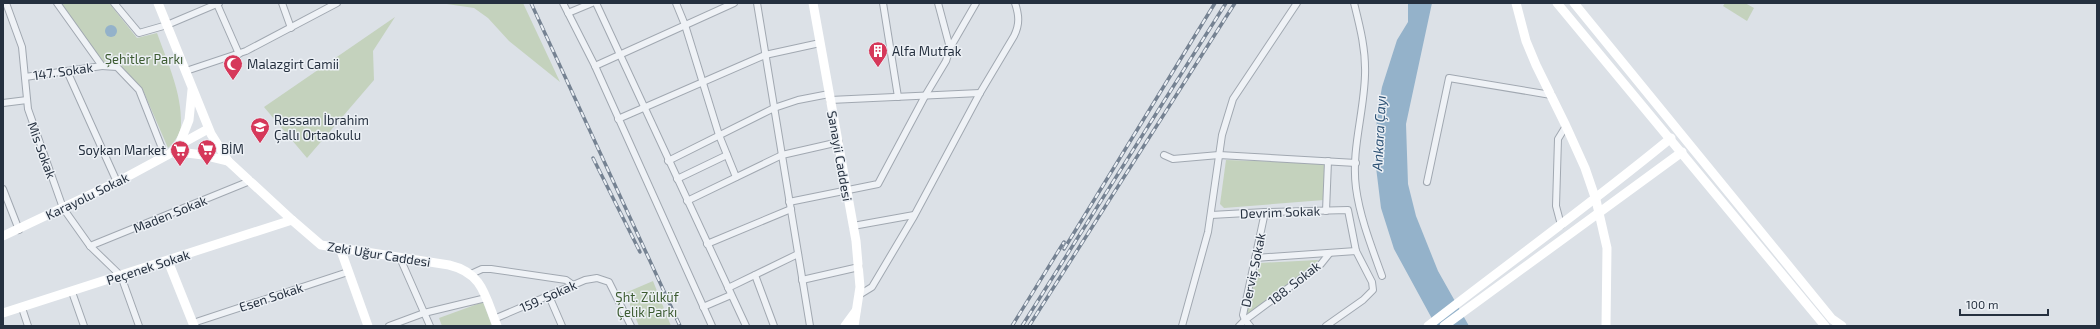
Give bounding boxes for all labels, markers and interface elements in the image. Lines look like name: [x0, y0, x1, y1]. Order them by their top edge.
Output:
building icon: Alfa Mutfak: [867, 40, 889, 68]
place label: Alfa Mutfak: [892, 43, 962, 59]
park label: Şehitler Parkı: [105, 51, 183, 68]
mosque icon: Malazgirt Camii: [222, 53, 244, 81]
place label: Malazgirt Camii: [247, 56, 339, 72]
street label: 147. Sokak: [32, 59, 94, 83]
water label: Ankara Çayı: [1368, 95, 1390, 172]
street label: Sanayii Caddesi: [824, 110, 856, 202]
place label: Ressam İbrahim Çallı Ortaokulu: [274, 112, 369, 144]
school or university icon: Ressam İbrahim Çallı Ortaokulu: [249, 116, 271, 144]
street label: Mis Sokak: [24, 119, 60, 181]
supermarket icon: BİM: [196, 138, 218, 166]
supermarket icon: Soykan Market: [169, 139, 191, 167]
place label: BİM: [221, 141, 244, 157]
place label: Soykan Market: [78, 142, 166, 158]
street label: Karayolu Sokak: [43, 169, 132, 223]
street label: Maden Sokak: [131, 192, 210, 236]
street label: Devrim Sokak: [1240, 203, 1321, 221]
street label: Derviş Sokak: [1237, 231, 1270, 309]
street label: Zeki Uğur Caddesi: [326, 238, 432, 270]
street label: Peçenek Sokak: [104, 246, 192, 289]
street label: 188. Sokak: [1265, 257, 1324, 308]
street label: 159. Sokak: [517, 276, 579, 316]
street label: Esen Sokak: [237, 279, 305, 315]
park label: Şht. Zülküf Çelik Parkı: [615, 289, 680, 321]
scale bar: [1960, 291, 2048, 317]
text: 100 m: [1966, 297, 1998, 311]

